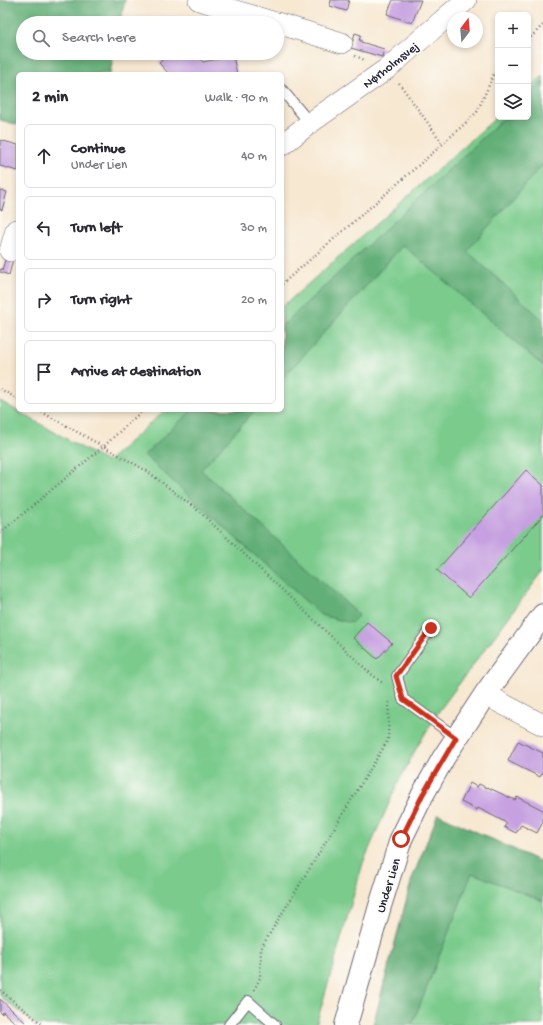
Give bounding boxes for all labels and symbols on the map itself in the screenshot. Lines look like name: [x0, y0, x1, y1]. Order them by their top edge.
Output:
north arrow: [447, 12, 483, 48]
street label: Nørholmsvej: [361, 40, 422, 92]
route end: [422, 619, 440, 637]
route start: [392, 830, 410, 848]
street label: Under Lien: [374, 856, 405, 915]

